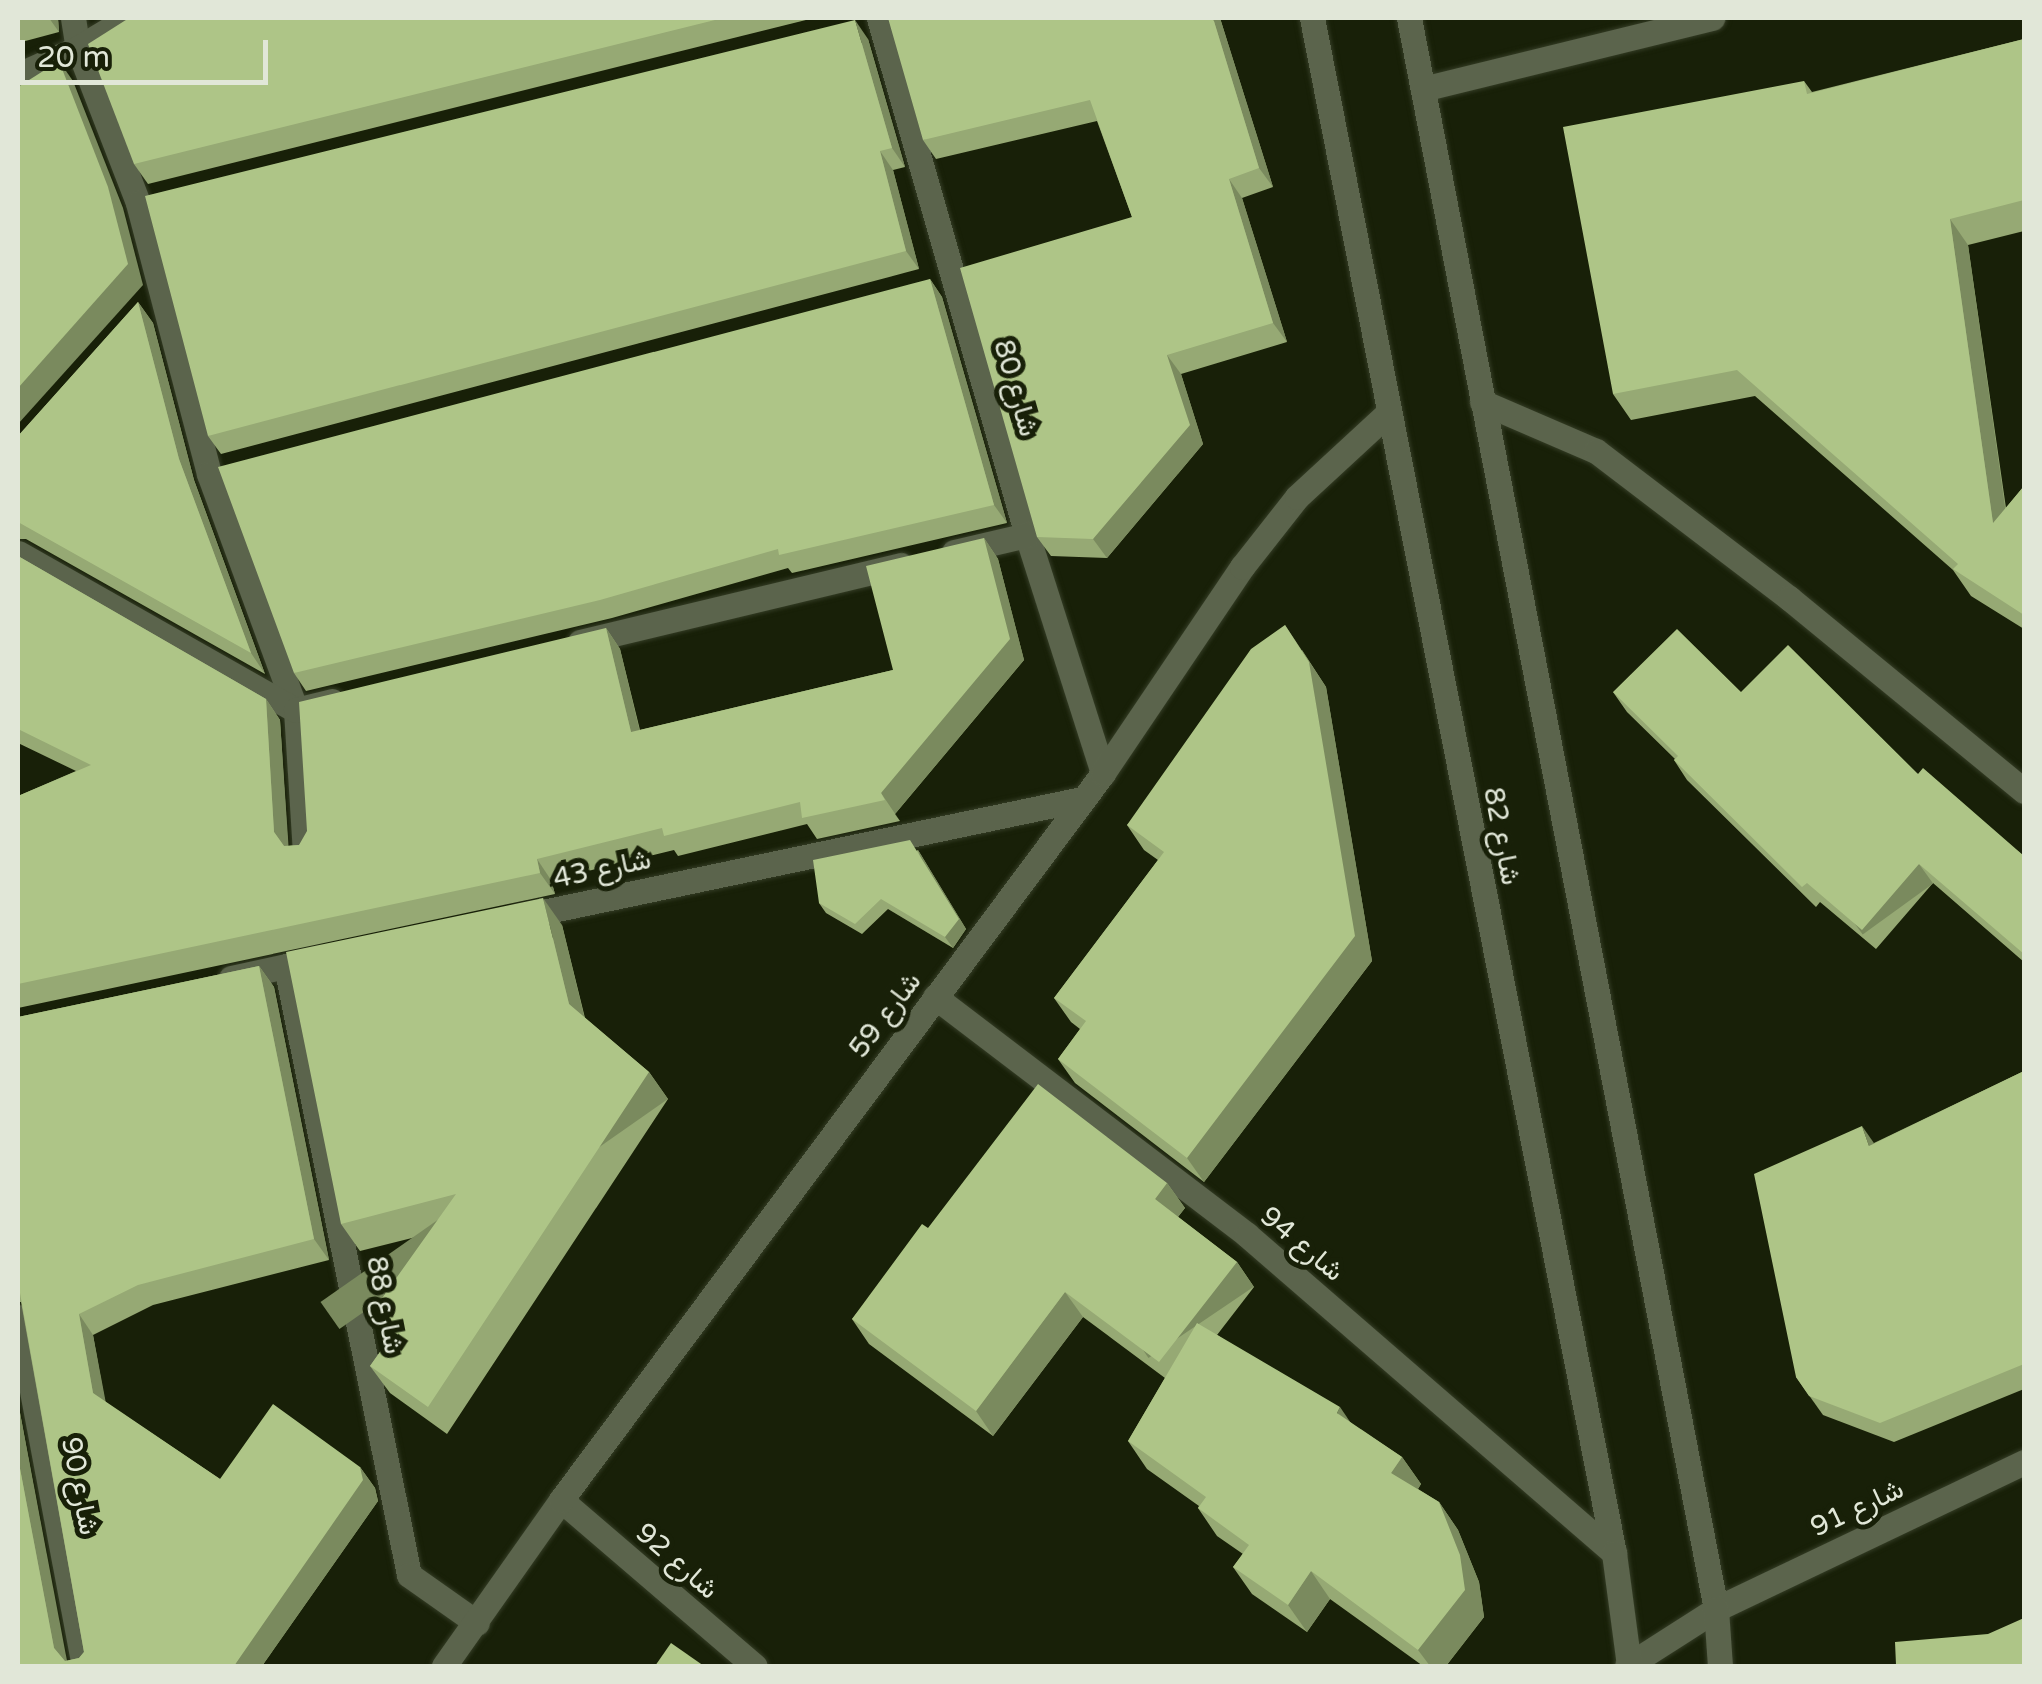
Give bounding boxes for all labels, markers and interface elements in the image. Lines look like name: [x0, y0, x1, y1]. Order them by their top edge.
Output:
scale bar: [25, 20, 272, 82]
text: 20 m: [37, 39, 110, 76]
street label: شارع 80: [986, 336, 1046, 440]
street label: شارع 82: [1476, 784, 1528, 888]
street label: شارع 43: [550, 842, 654, 896]
street label: شارع 59: [842, 965, 928, 1065]
street label: شارع 94: [1253, 1199, 1351, 1289]
street label: شارع 88: [359, 1253, 411, 1357]
street label: شارع 90: [54, 1434, 106, 1538]
street label: شارع 91: [1805, 1472, 1909, 1544]
street label: شارع 92: [629, 1516, 725, 1606]

